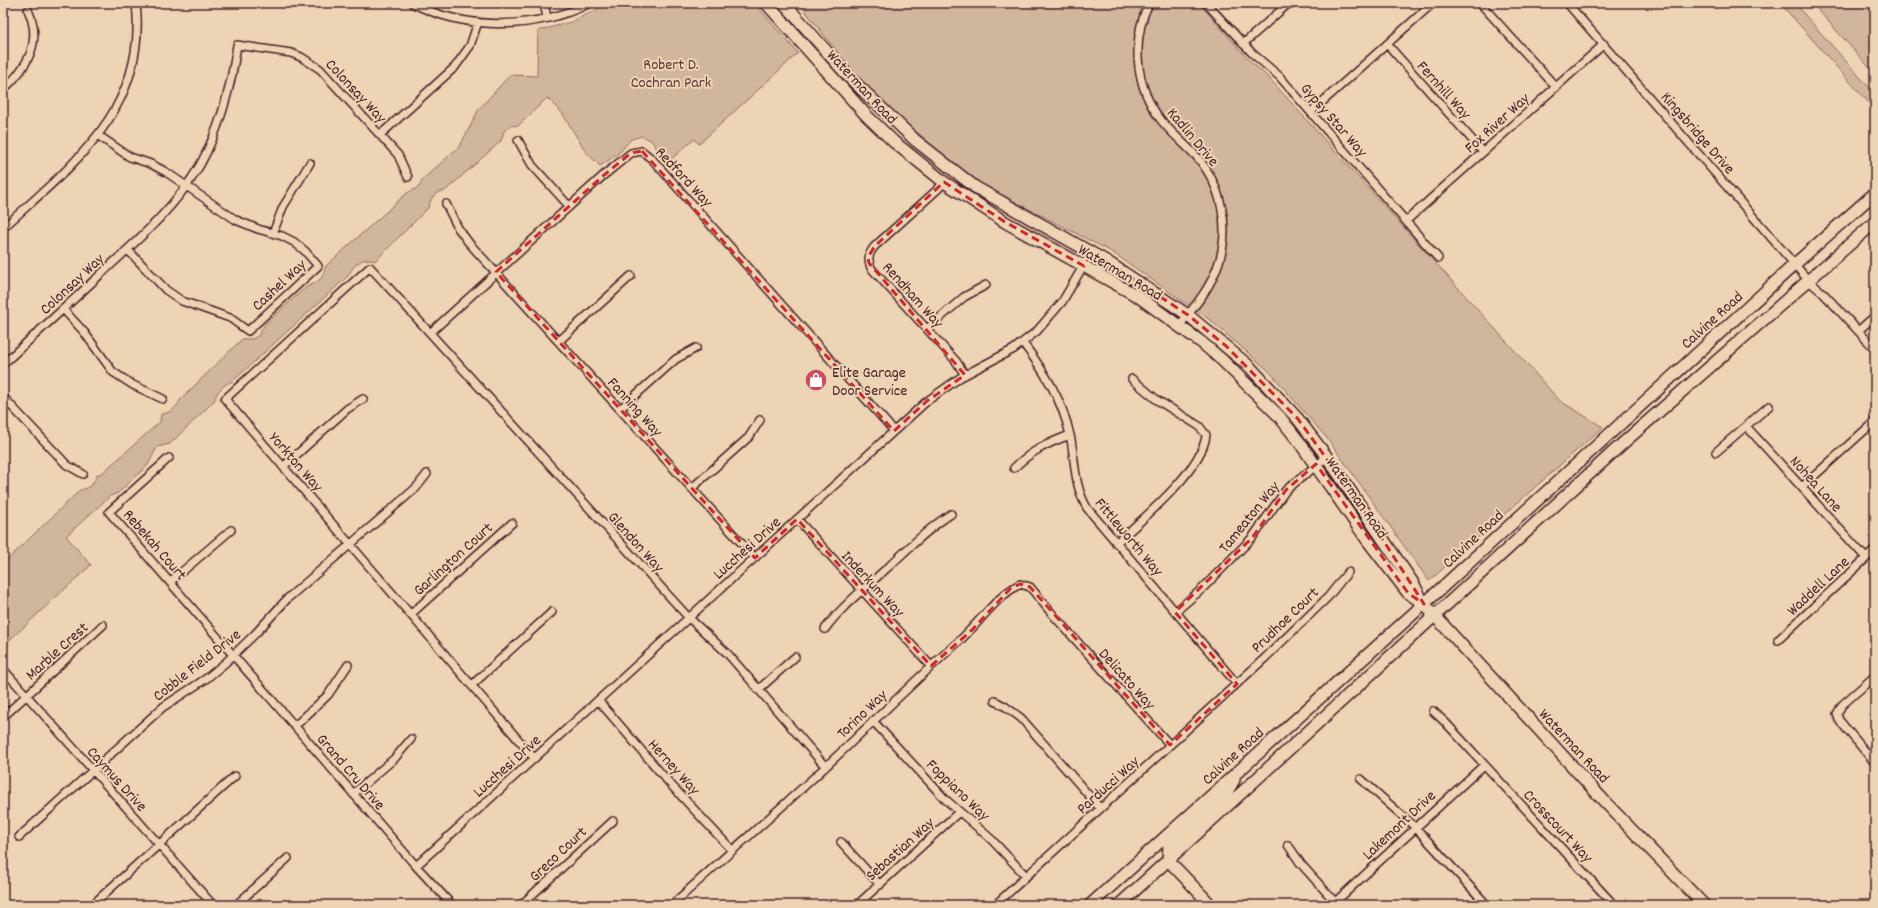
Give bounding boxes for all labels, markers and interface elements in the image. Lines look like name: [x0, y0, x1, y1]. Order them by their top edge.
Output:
street label: Waterman Road: [820, 45, 902, 130]
street label: Colonsay Way: [319, 54, 392, 130]
park label: Robert D. Cochran Park: [631, 54, 711, 95]
street label: Fernhill Way: [1410, 56, 1476, 126]
street label: Gypsy Star Way: [1294, 78, 1372, 163]
street label: Kingsbridge Drive: [1655, 87, 1740, 180]
street label: Fox River Way: [1460, 88, 1536, 160]
street label: Kadlin Drive: [1160, 103, 1224, 172]
street label: Redford Way: [649, 142, 718, 213]
street label: Waterman Road: [1073, 239, 1166, 307]
street label: Colonsay Way: [35, 248, 111, 321]
street label: Cashel Way: [247, 254, 312, 317]
street label: Rendham Way: [876, 257, 949, 334]
street label: Calvine Road: [1676, 287, 1749, 355]
place label: Elite Garage Door Service: [832, 362, 907, 403]
shop icon: Elite Garage Door Service: [803, 367, 829, 393]
street label: Fanning Way: [601, 373, 668, 443]
street label: Yorkton Way: [263, 428, 328, 498]
street label: Nohea Lane: [1783, 451, 1847, 518]
street label: Waterman Road: [1319, 453, 1393, 544]
street label: Tameaton Way: [1214, 476, 1286, 559]
street label: Fittleworth Way: [1088, 493, 1168, 582]
street label: Rebekah Court: [117, 505, 192, 586]
street label: Calvine Road: [1438, 505, 1510, 574]
street label: Glendon Way: [601, 507, 669, 579]
street label: Lucchesi Drive: [708, 512, 787, 586]
street label: Garlington Court: [409, 518, 499, 602]
street label: Inderkum Way: [835, 546, 910, 624]
street label: Waddell Lane: [1782, 552, 1855, 622]
street label: Prudhoe Court: [1247, 582, 1325, 659]
street label: Marble Crest: [21, 617, 94, 686]
street label: Cobble Field Drive: [149, 624, 247, 708]
street label: Delicato Way: [1092, 644, 1160, 716]
street label: Torino Way: [832, 685, 893, 745]
street label: Waterman Road: [1532, 704, 1614, 789]
street label: Calvine Road: [1197, 723, 1270, 791]
street label: Grand Cru Drive: [310, 729, 390, 816]
street label: Lucchesi Drive: [468, 730, 547, 804]
street label: Herney Way: [642, 734, 705, 801]
street label: Caymus Drive: [80, 742, 152, 817]
street label: Parducci Way: [1072, 751, 1146, 820]
street label: Foppiano Way: [920, 754, 995, 827]
street label: Crosscourt Way: [1517, 785, 1598, 869]
street label: Lakemont Drive: [1358, 786, 1442, 866]
street label: Sebastian Way: [861, 812, 941, 887]
street label: Greco Court: [525, 822, 593, 888]

